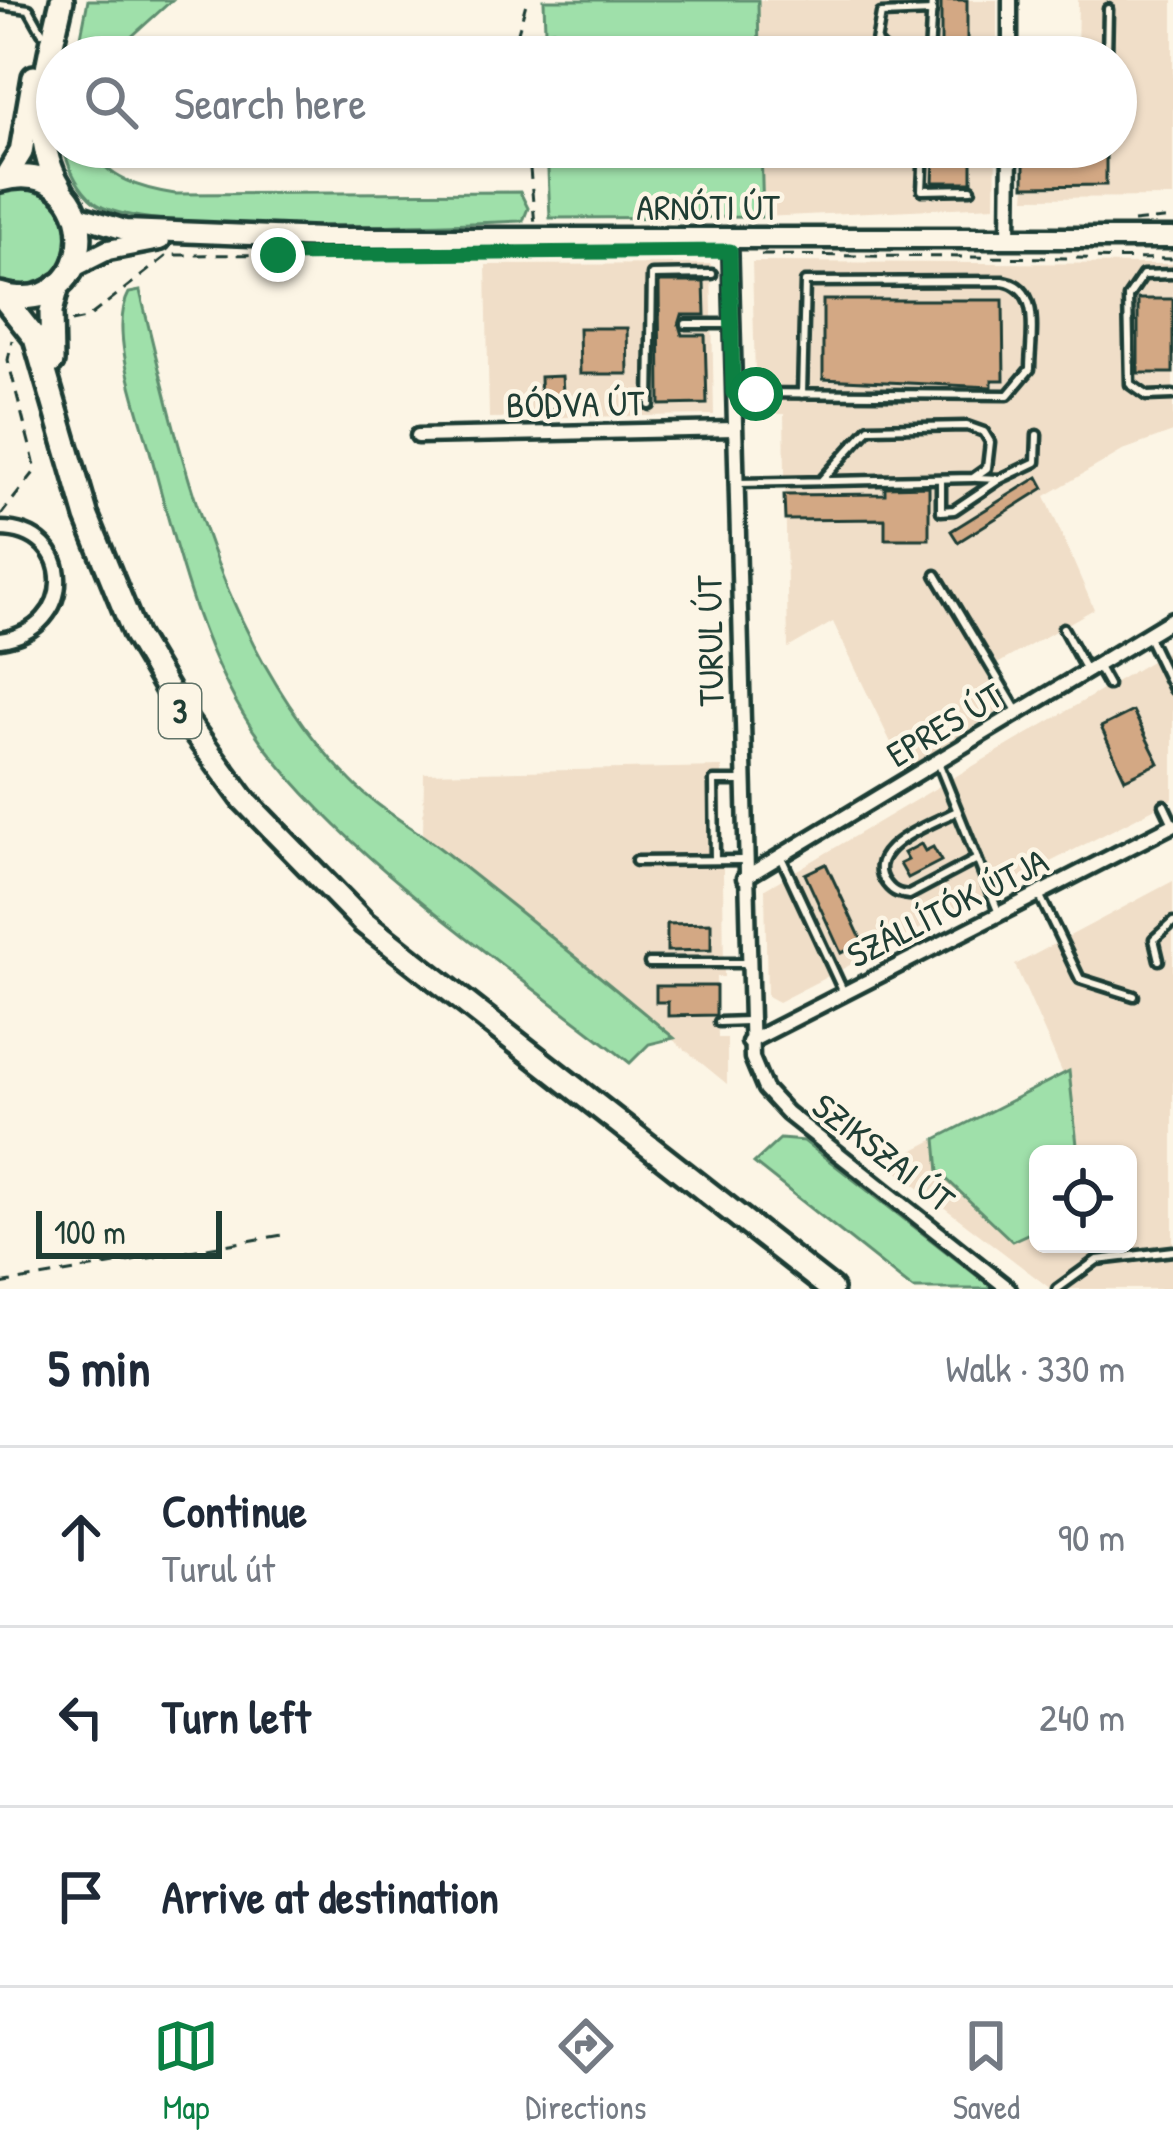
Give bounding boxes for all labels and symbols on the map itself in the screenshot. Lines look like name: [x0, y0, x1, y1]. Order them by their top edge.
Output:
street label: ARNÓTI ÚT: [636, 182, 781, 231]
route end: [251, 228, 305, 282]
route start: [729, 367, 783, 421]
street label: BÓDVA ÚT: [506, 377, 646, 429]
street label: TURUL ÚT: [683, 574, 735, 707]
street label: EPRES ÚT: [877, 670, 1012, 778]
road number: 3: [159, 684, 201, 738]
street label: SZÁLLÍTÓK ÚTJA: [838, 835, 1056, 979]
street label: SZIKSZAI ÚT: [803, 1081, 966, 1224]
scale bar: [36, 1205, 222, 1258]

